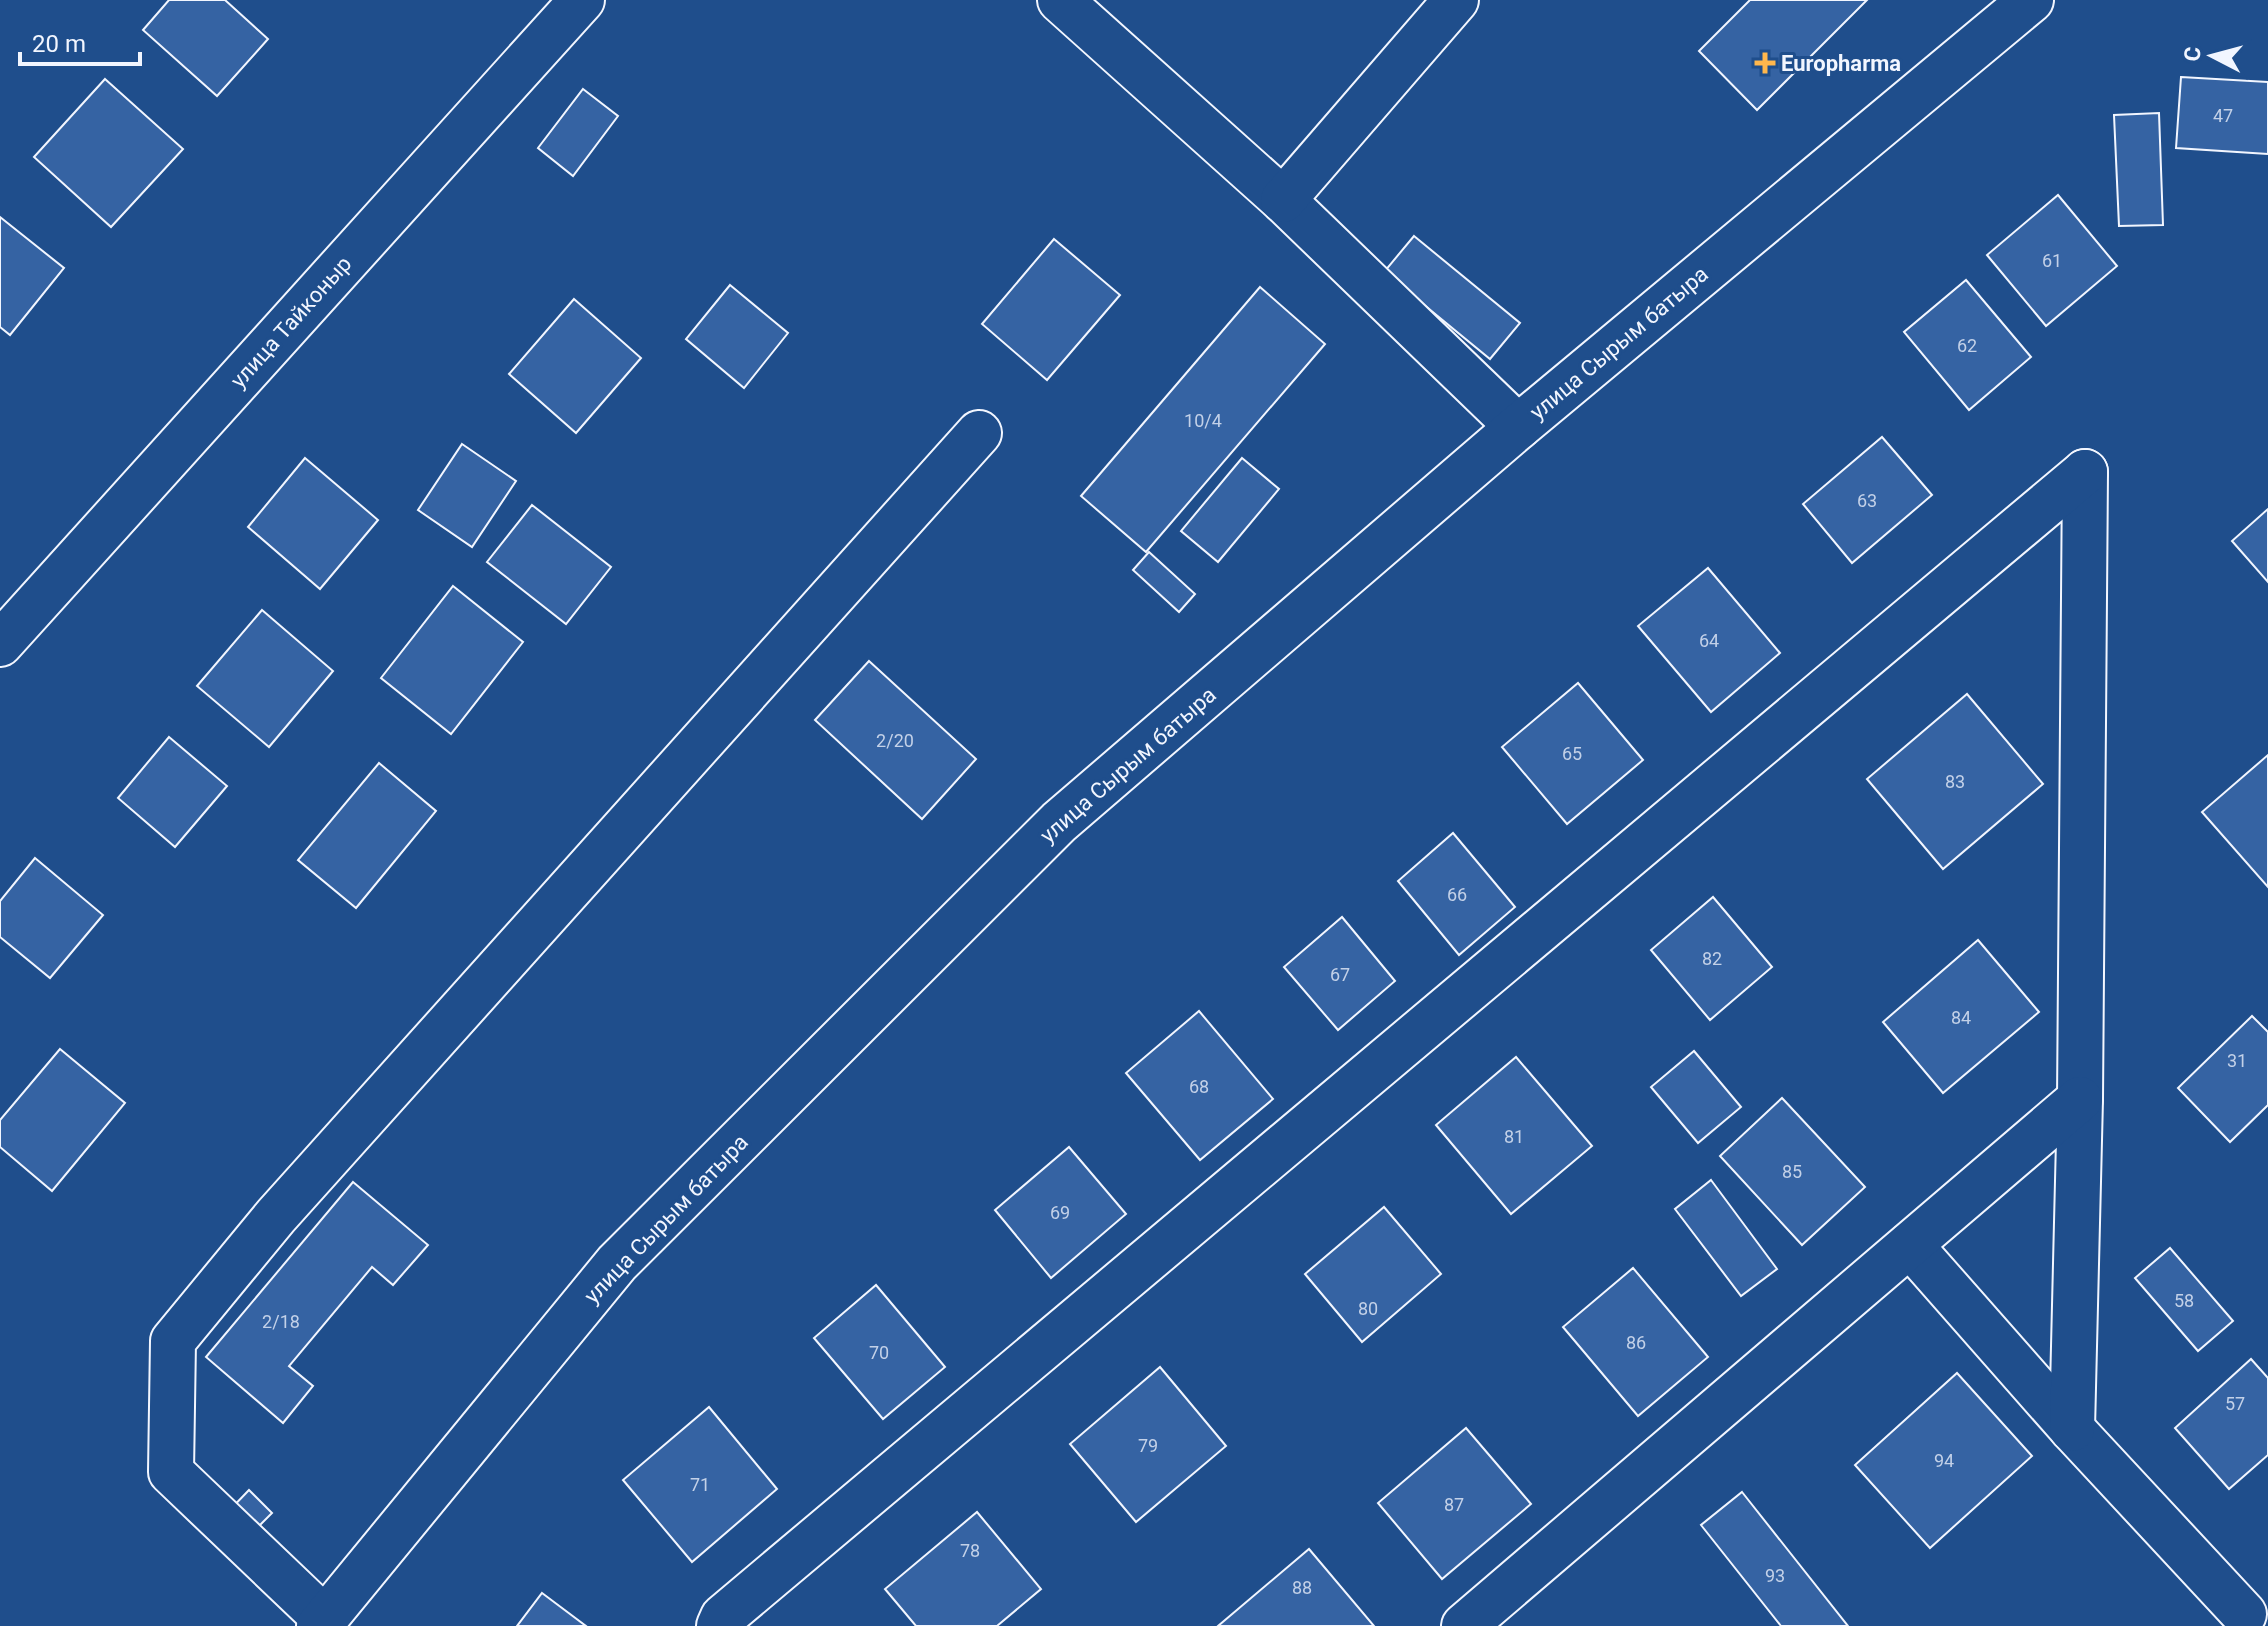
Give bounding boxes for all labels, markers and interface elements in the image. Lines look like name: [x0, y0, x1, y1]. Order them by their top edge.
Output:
scale bar: [20, 16, 140, 66]
north arrow: [2172, 16, 2252, 96]
text: 20 m: [32, 30, 86, 58]
text: С: [2179, 45, 2206, 62]
place label: Europharma: [1781, 51, 1901, 76]
marker: Europharma: [1756, 54, 1774, 72]
house number: 47: [2213, 105, 2233, 126]
house number: 61: [2042, 250, 2062, 271]
street label: улица Тайконыр: [225, 251, 357, 393]
street label: улица Сырым батыра: [1525, 261, 1713, 425]
house number: 62: [1957, 335, 1977, 356]
house number: 10/4: [1184, 410, 1222, 431]
house number: 63: [1857, 490, 1877, 511]
house number: 64: [1699, 630, 1719, 651]
street label: улица Сырым батыра: [1035, 682, 1221, 848]
house number: 2/20: [876, 730, 914, 751]
house number: 65: [1562, 743, 1582, 764]
house number: 83: [1945, 771, 1965, 792]
house number: 66: [1447, 884, 1467, 905]
house number: 82: [1702, 948, 1722, 969]
house number: 67: [1330, 964, 1350, 985]
house number: 84: [1951, 1007, 1971, 1028]
house number: 31: [2227, 1050, 2247, 1071]
house number: 68: [1189, 1076, 1209, 1097]
house number: 81: [1504, 1126, 1524, 1147]
street label: улица Сырым батыра: [579, 1130, 753, 1308]
house number: 85: [1782, 1161, 1802, 1182]
house number: 69: [1050, 1202, 1070, 1223]
house number: 58: [2174, 1290, 2194, 1311]
house number: 80: [1358, 1298, 1378, 1319]
house number: 2/18: [262, 1311, 300, 1332]
house number: 86: [1626, 1332, 1646, 1353]
house number: 70: [869, 1342, 889, 1363]
house number: 57: [2225, 1393, 2245, 1414]
house number: 79: [1138, 1435, 1158, 1456]
house number: 94: [1934, 1450, 1954, 1471]
house number: 71: [690, 1474, 710, 1495]
house number: 87: [1444, 1494, 1464, 1515]
house number: 78: [960, 1540, 980, 1561]
house number: 93: [1765, 1565, 1785, 1586]
house number: 88: [1292, 1577, 1312, 1598]

